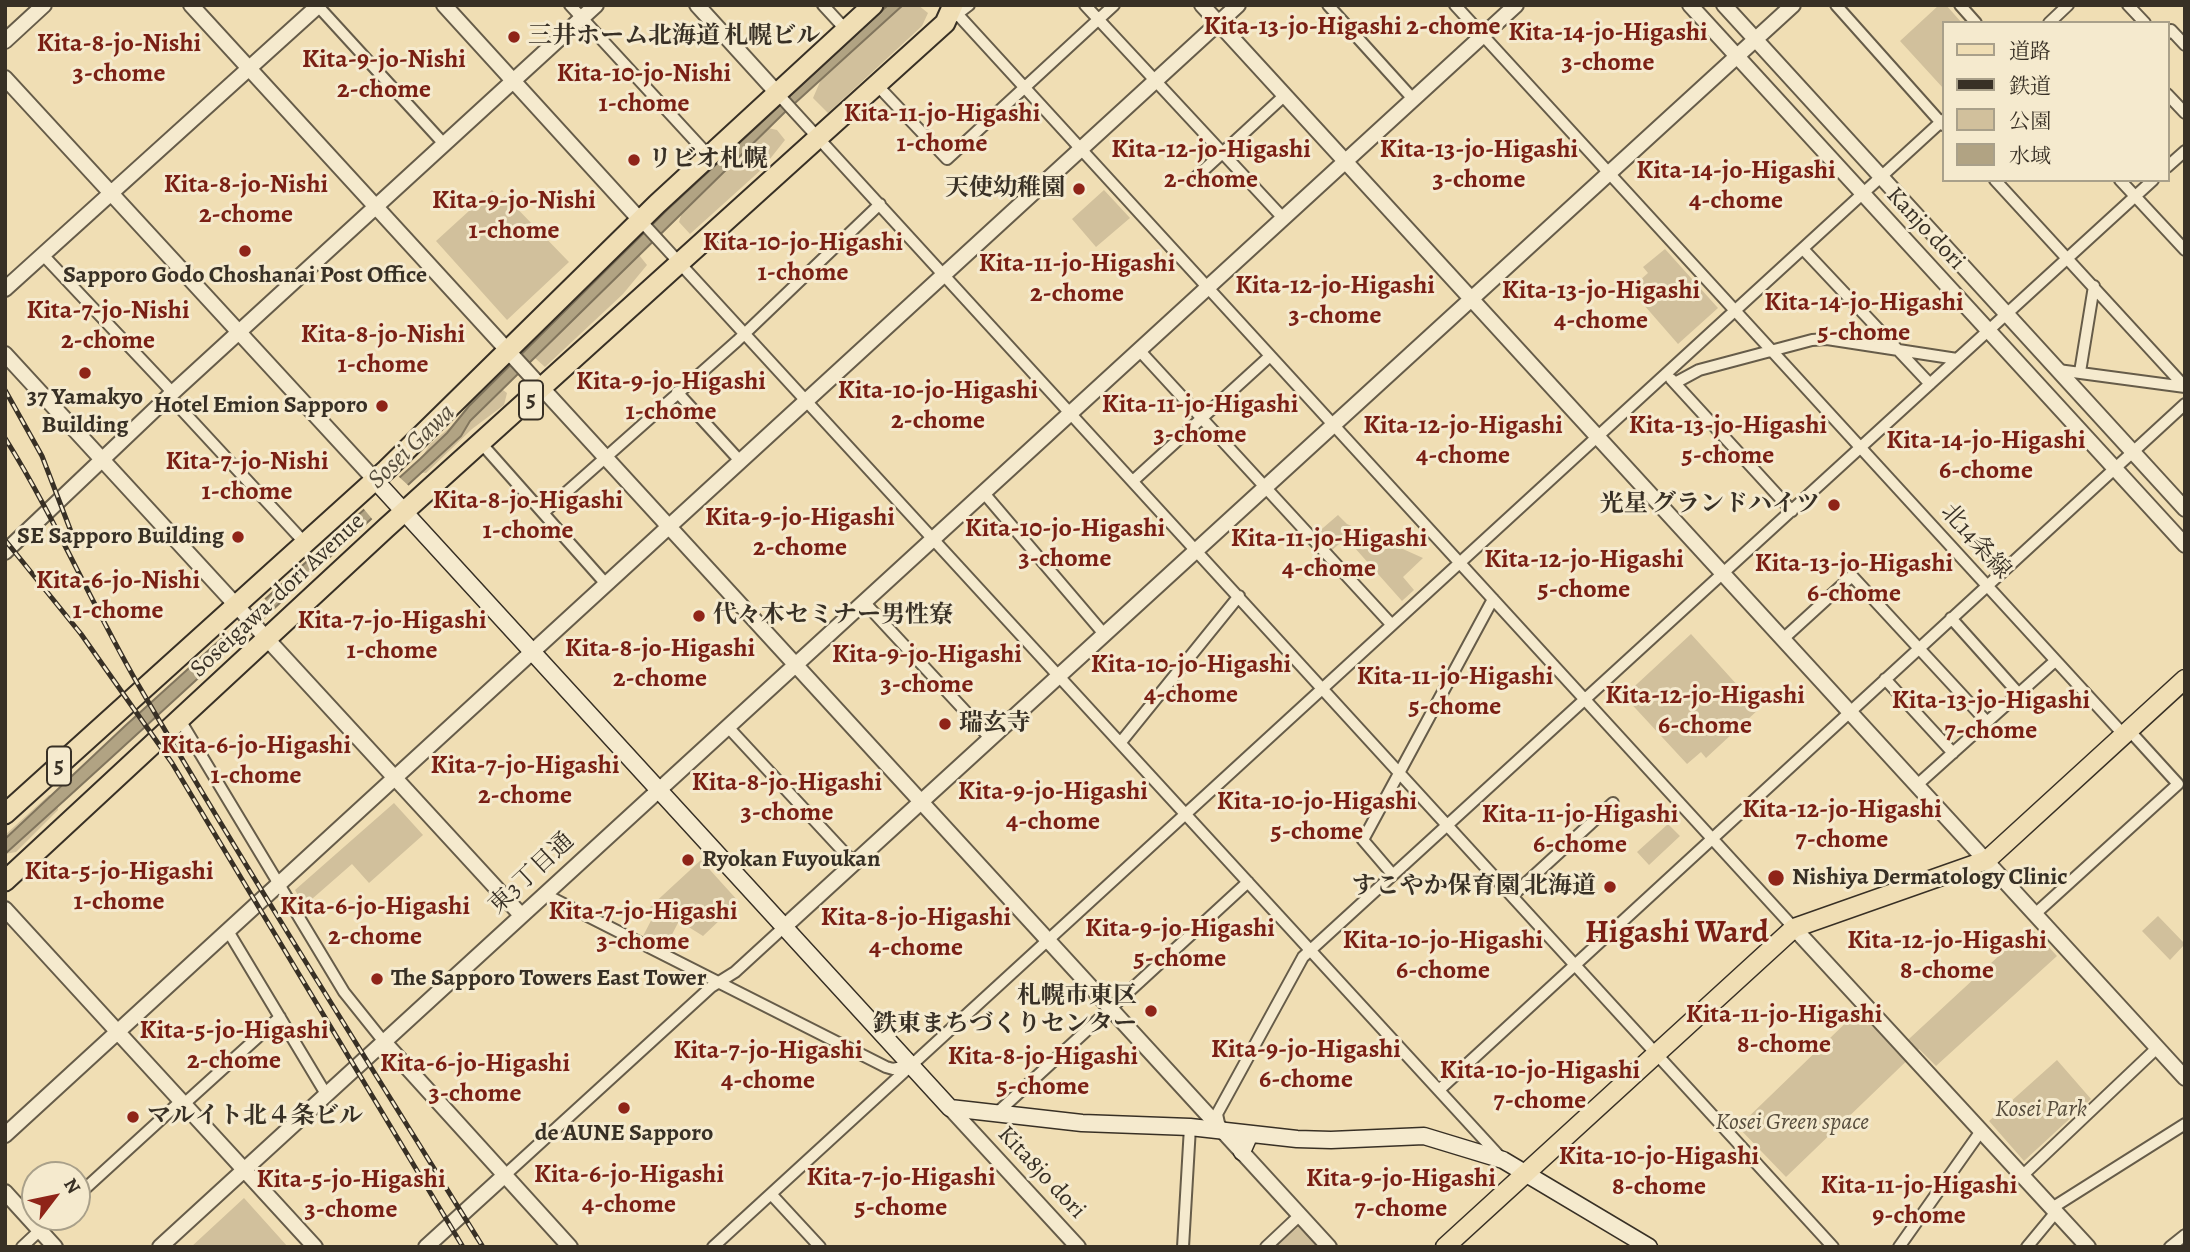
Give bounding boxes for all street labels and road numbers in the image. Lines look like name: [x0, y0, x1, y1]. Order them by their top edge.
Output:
street label: Kanjo dori: [1879, 182, 1971, 276]
road number: 5: [519, 380, 543, 420]
street label: 北14条線: [1934, 499, 2016, 585]
street label: Soseigawa-dori Avenue: [185, 508, 371, 684]
road number: 5: [47, 746, 71, 786]
street label: 東3丁目通: [483, 827, 581, 921]
street label: Kita8jo dori: [991, 1121, 1091, 1225]

